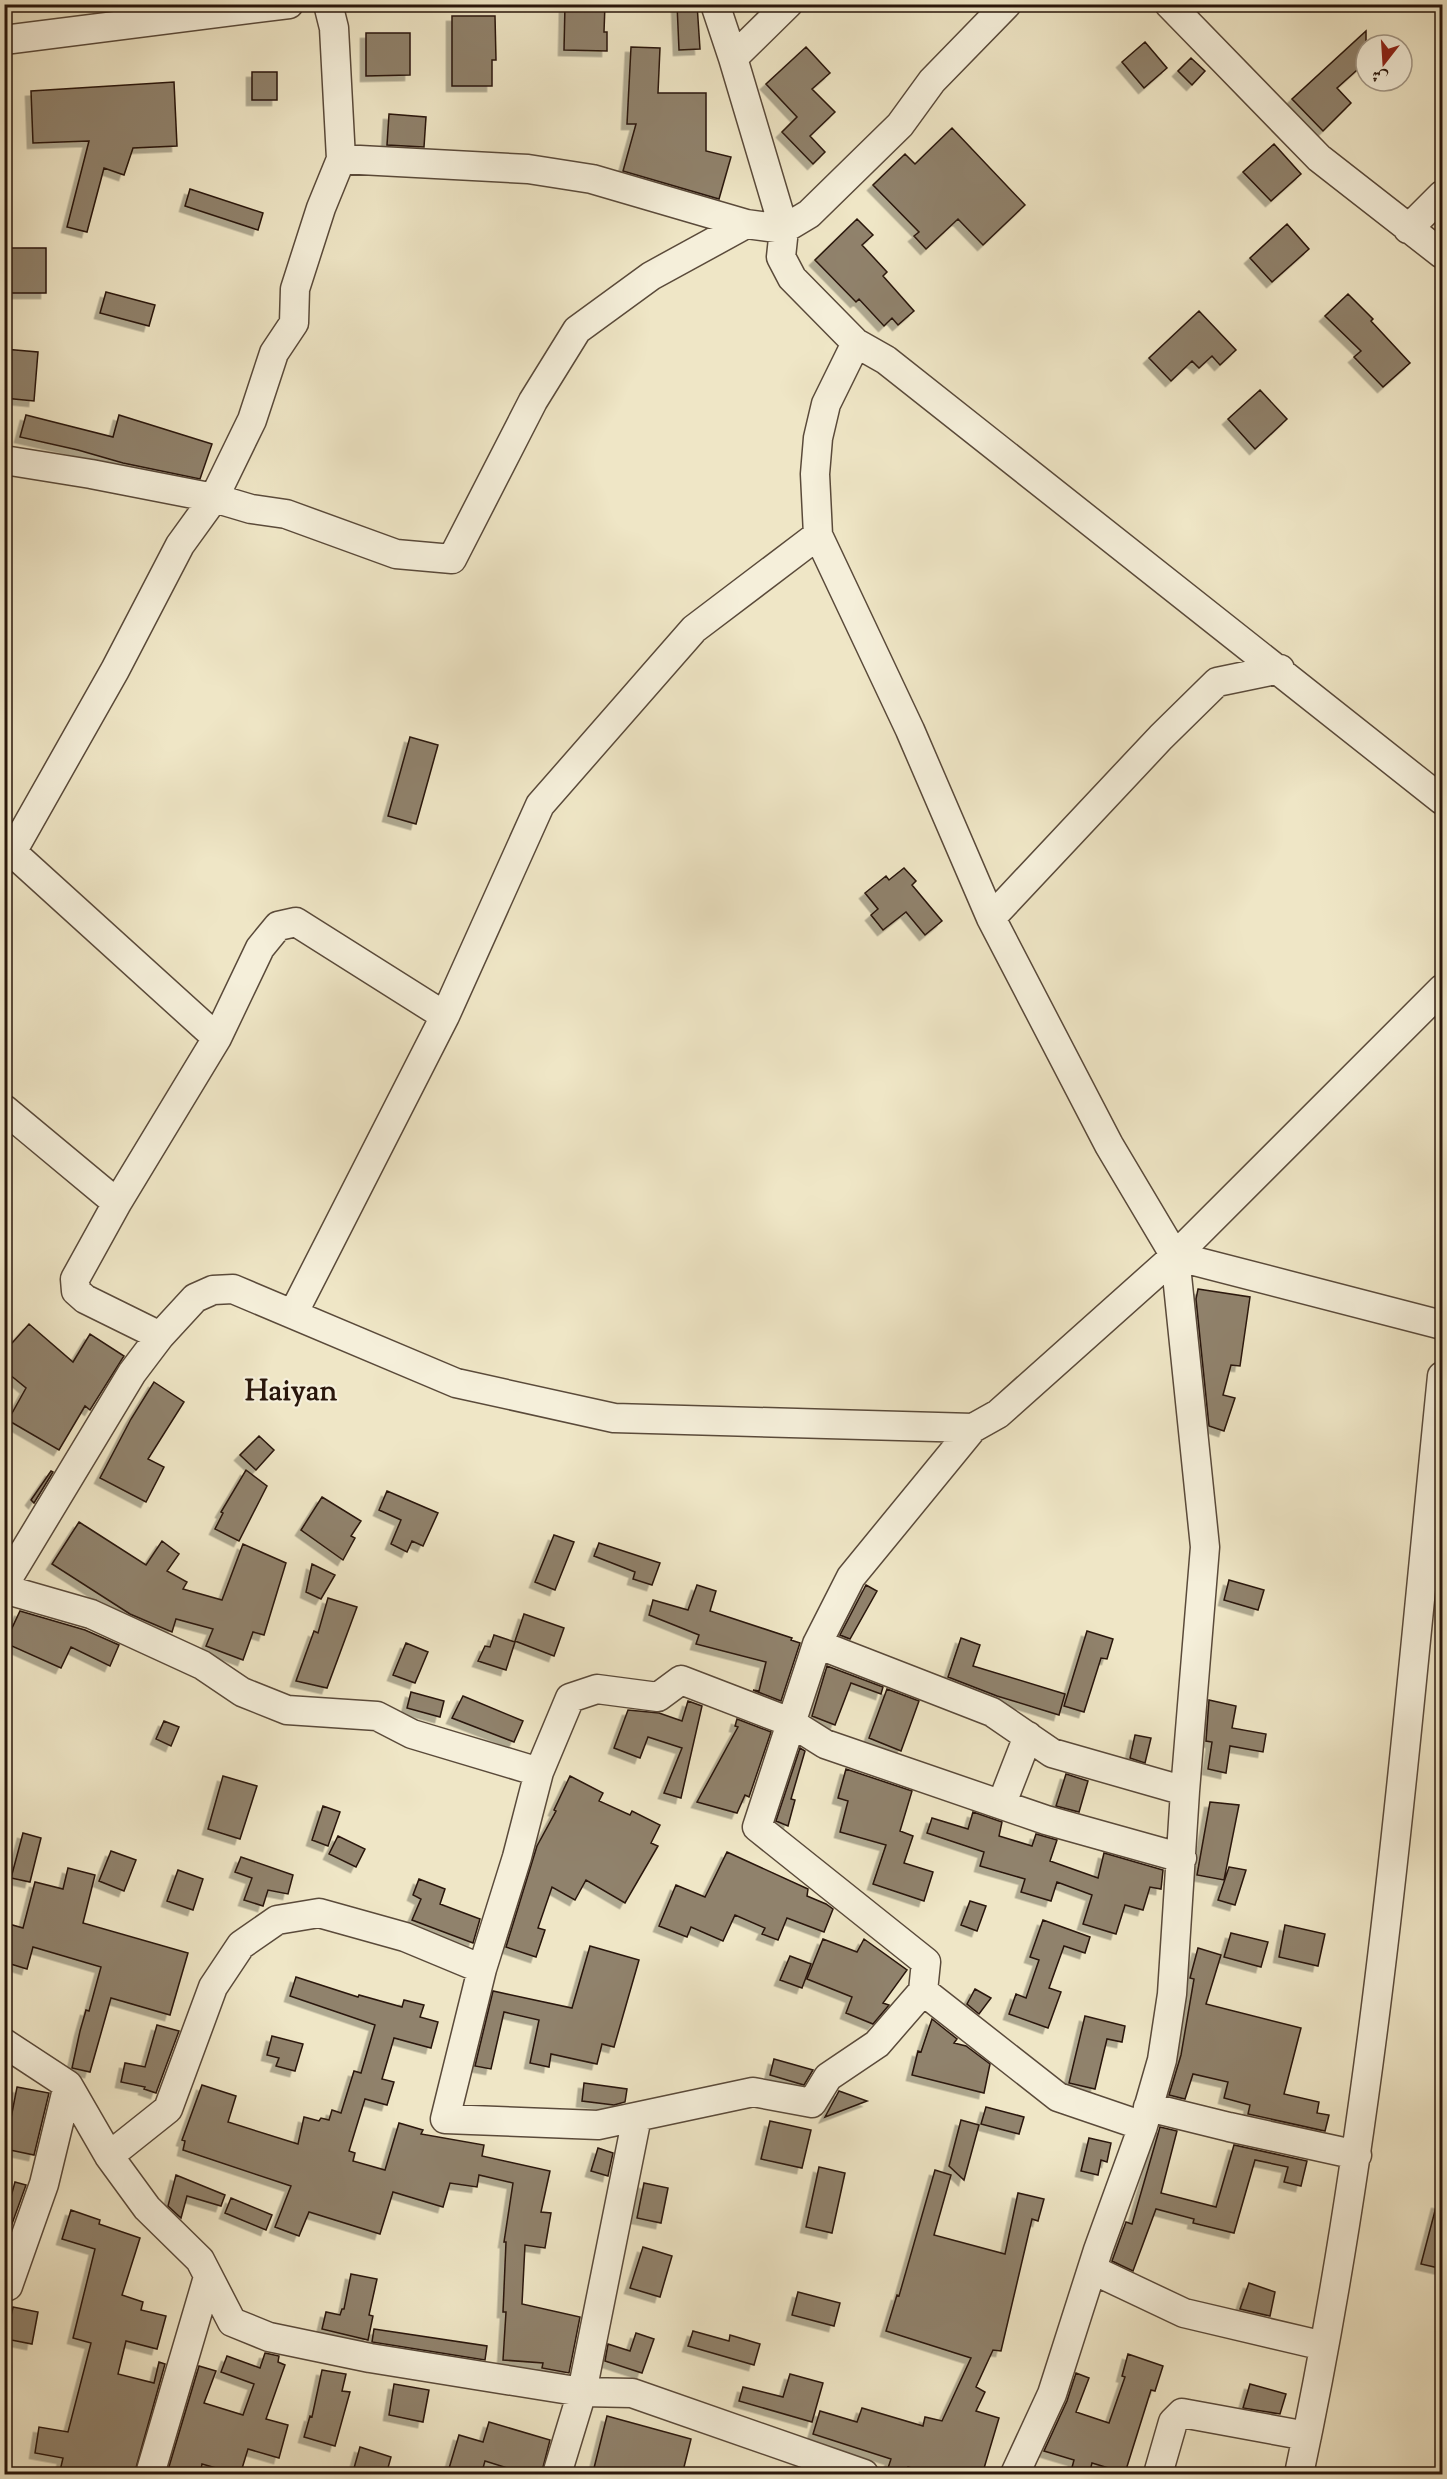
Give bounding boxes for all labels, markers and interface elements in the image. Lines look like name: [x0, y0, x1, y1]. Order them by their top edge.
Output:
north arrow: [1354, 33, 1414, 93]
text: ش: [1369, 62, 1391, 88]
district label: Haiyan: [245, 1371, 337, 1414]

